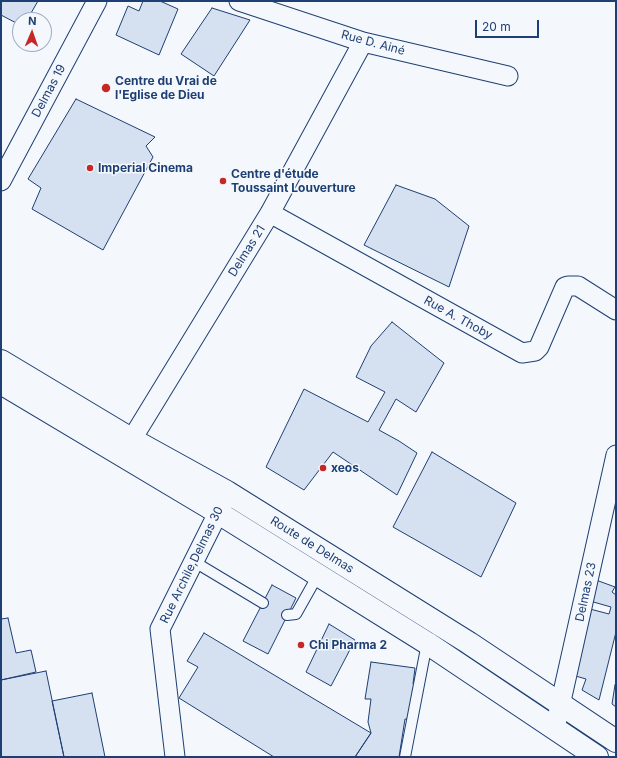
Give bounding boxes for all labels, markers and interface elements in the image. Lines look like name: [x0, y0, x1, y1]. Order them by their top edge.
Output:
north arrow: [12, 12, 52, 52]
scale bar: [477, 12, 541, 38]
text: N: [28, 14, 37, 28]
text: 20 m: [482, 19, 511, 34]
street label: Rue D. Ainé: [340, 28, 406, 58]
street label: Delmas 19: [29, 62, 69, 120]
place label: Centre du Vrai de l'Eglise de Dieu: [115, 74, 217, 102]
marker: Centre du Vrai de l'Eglise de Dieu: [100, 82, 112, 94]
place label: Imperial Cinema: [98, 161, 193, 175]
marker: Imperial Cinema: [85, 163, 95, 173]
place label: Centre d'étude Toussaint Louverture: [231, 167, 356, 195]
marker: Centre d'étude Toussaint Louverture: [218, 176, 228, 186]
street label: Delmas 21: [226, 223, 268, 279]
street label: Rue A. Thoby: [421, 293, 495, 343]
place label: xeos: [331, 461, 359, 475]
marker: xeos: [318, 463, 328, 473]
street label: Rue Archile,Delmas 30: [157, 504, 227, 626]
street label: Route de Delmas: [268, 513, 356, 577]
street label: Delmas 23: [573, 561, 599, 623]
place label: Chi Pharma 2: [309, 638, 387, 652]
marker: Chi Pharma 2: [296, 640, 306, 650]

